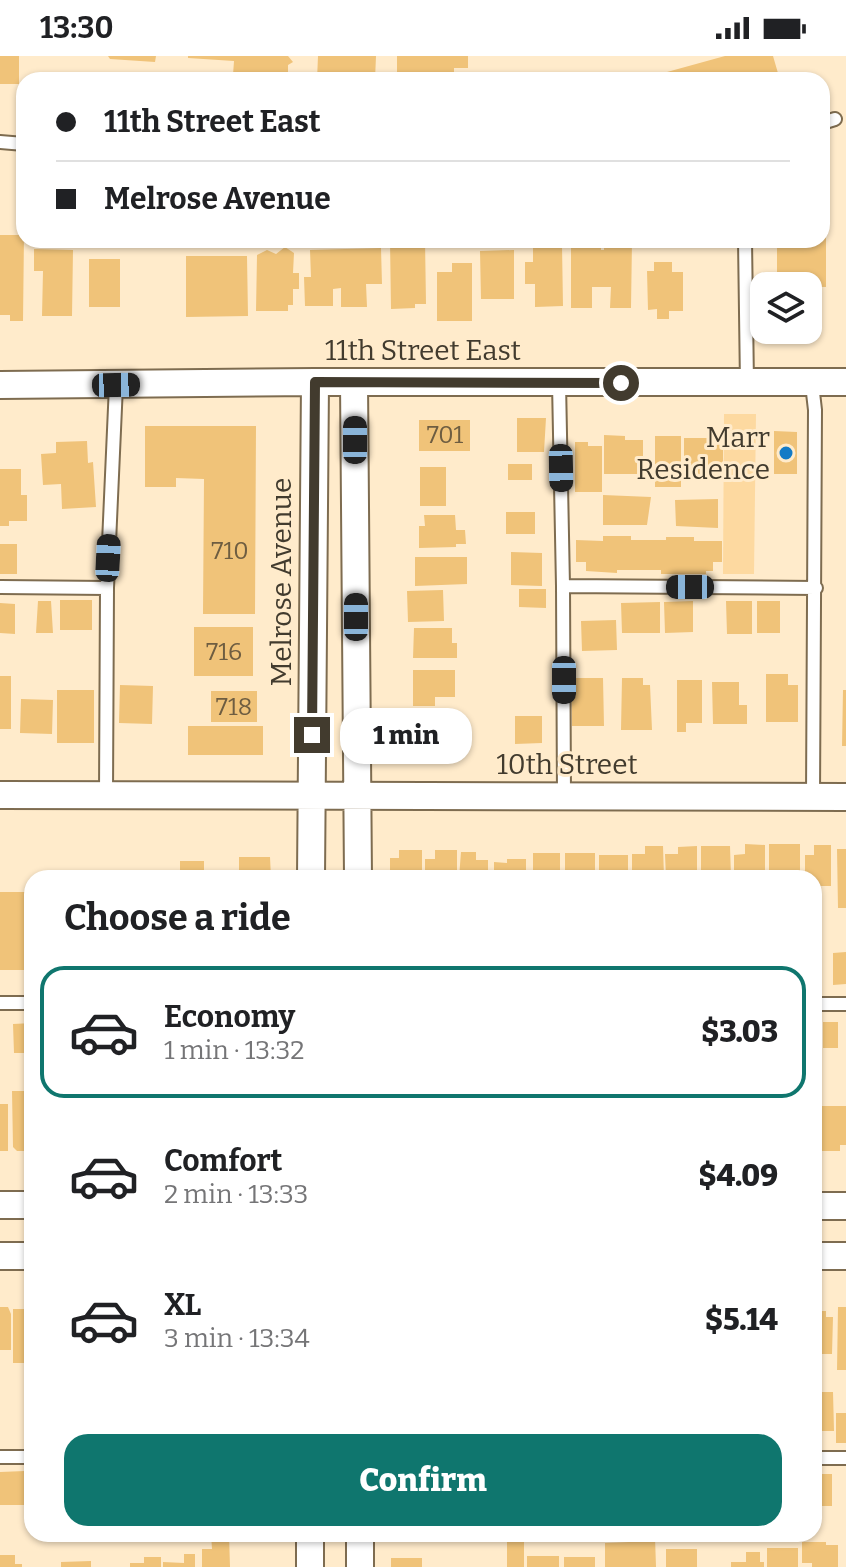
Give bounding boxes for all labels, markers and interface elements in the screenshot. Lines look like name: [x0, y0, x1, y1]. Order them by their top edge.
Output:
text: 13:30: [40, 10, 114, 46]
text: 11th Street East: [104, 104, 321, 140]
text: Melrose Avenue: [104, 181, 331, 217]
map controls: [750, 272, 822, 344]
button: layers: [750, 272, 822, 344]
street label: 11th Street East: [325, 334, 521, 367]
route start: [603, 365, 639, 401]
car: [92, 373, 140, 397]
car: [343, 416, 367, 464]
house number: 701: [427, 421, 464, 449]
place label: Marr Residence: [636, 421, 770, 486]
car: [549, 444, 573, 492]
marker: Marr Residence: [777, 444, 795, 462]
street label: Melrose Avenue: [265, 478, 298, 686]
car: [95, 533, 121, 583]
house number: 710: [211, 537, 249, 565]
car: [666, 575, 714, 599]
car: [344, 593, 368, 641]
house number: 716: [206, 638, 242, 666]
car: [552, 656, 576, 704]
house number: 718: [216, 693, 252, 721]
callout: 1 min: [340, 707, 472, 763]
route end: [294, 717, 330, 753]
text: 1 min: [373, 720, 439, 751]
street label: 10th Street: [496, 748, 638, 781]
text: Choose a ride: [64, 896, 291, 940]
icon: car: [68, 996, 140, 1068]
text: Economy: [164, 999, 295, 1035]
text: $3.03: [701, 1014, 778, 1050]
text: 1 min · 13:32: [164, 1035, 304, 1066]
icon: car: [68, 1140, 140, 1212]
text: Comfort: [164, 1143, 282, 1179]
text: $4.09: [699, 1158, 778, 1194]
text: 2 min · 13:33: [164, 1179, 308, 1210]
icon: car: [68, 1284, 140, 1356]
text: XL: [164, 1287, 201, 1323]
text: $5.14: [705, 1302, 778, 1338]
text: 3 min · 13:34: [164, 1323, 310, 1354]
button: Confirm: [64, 1434, 782, 1526]

